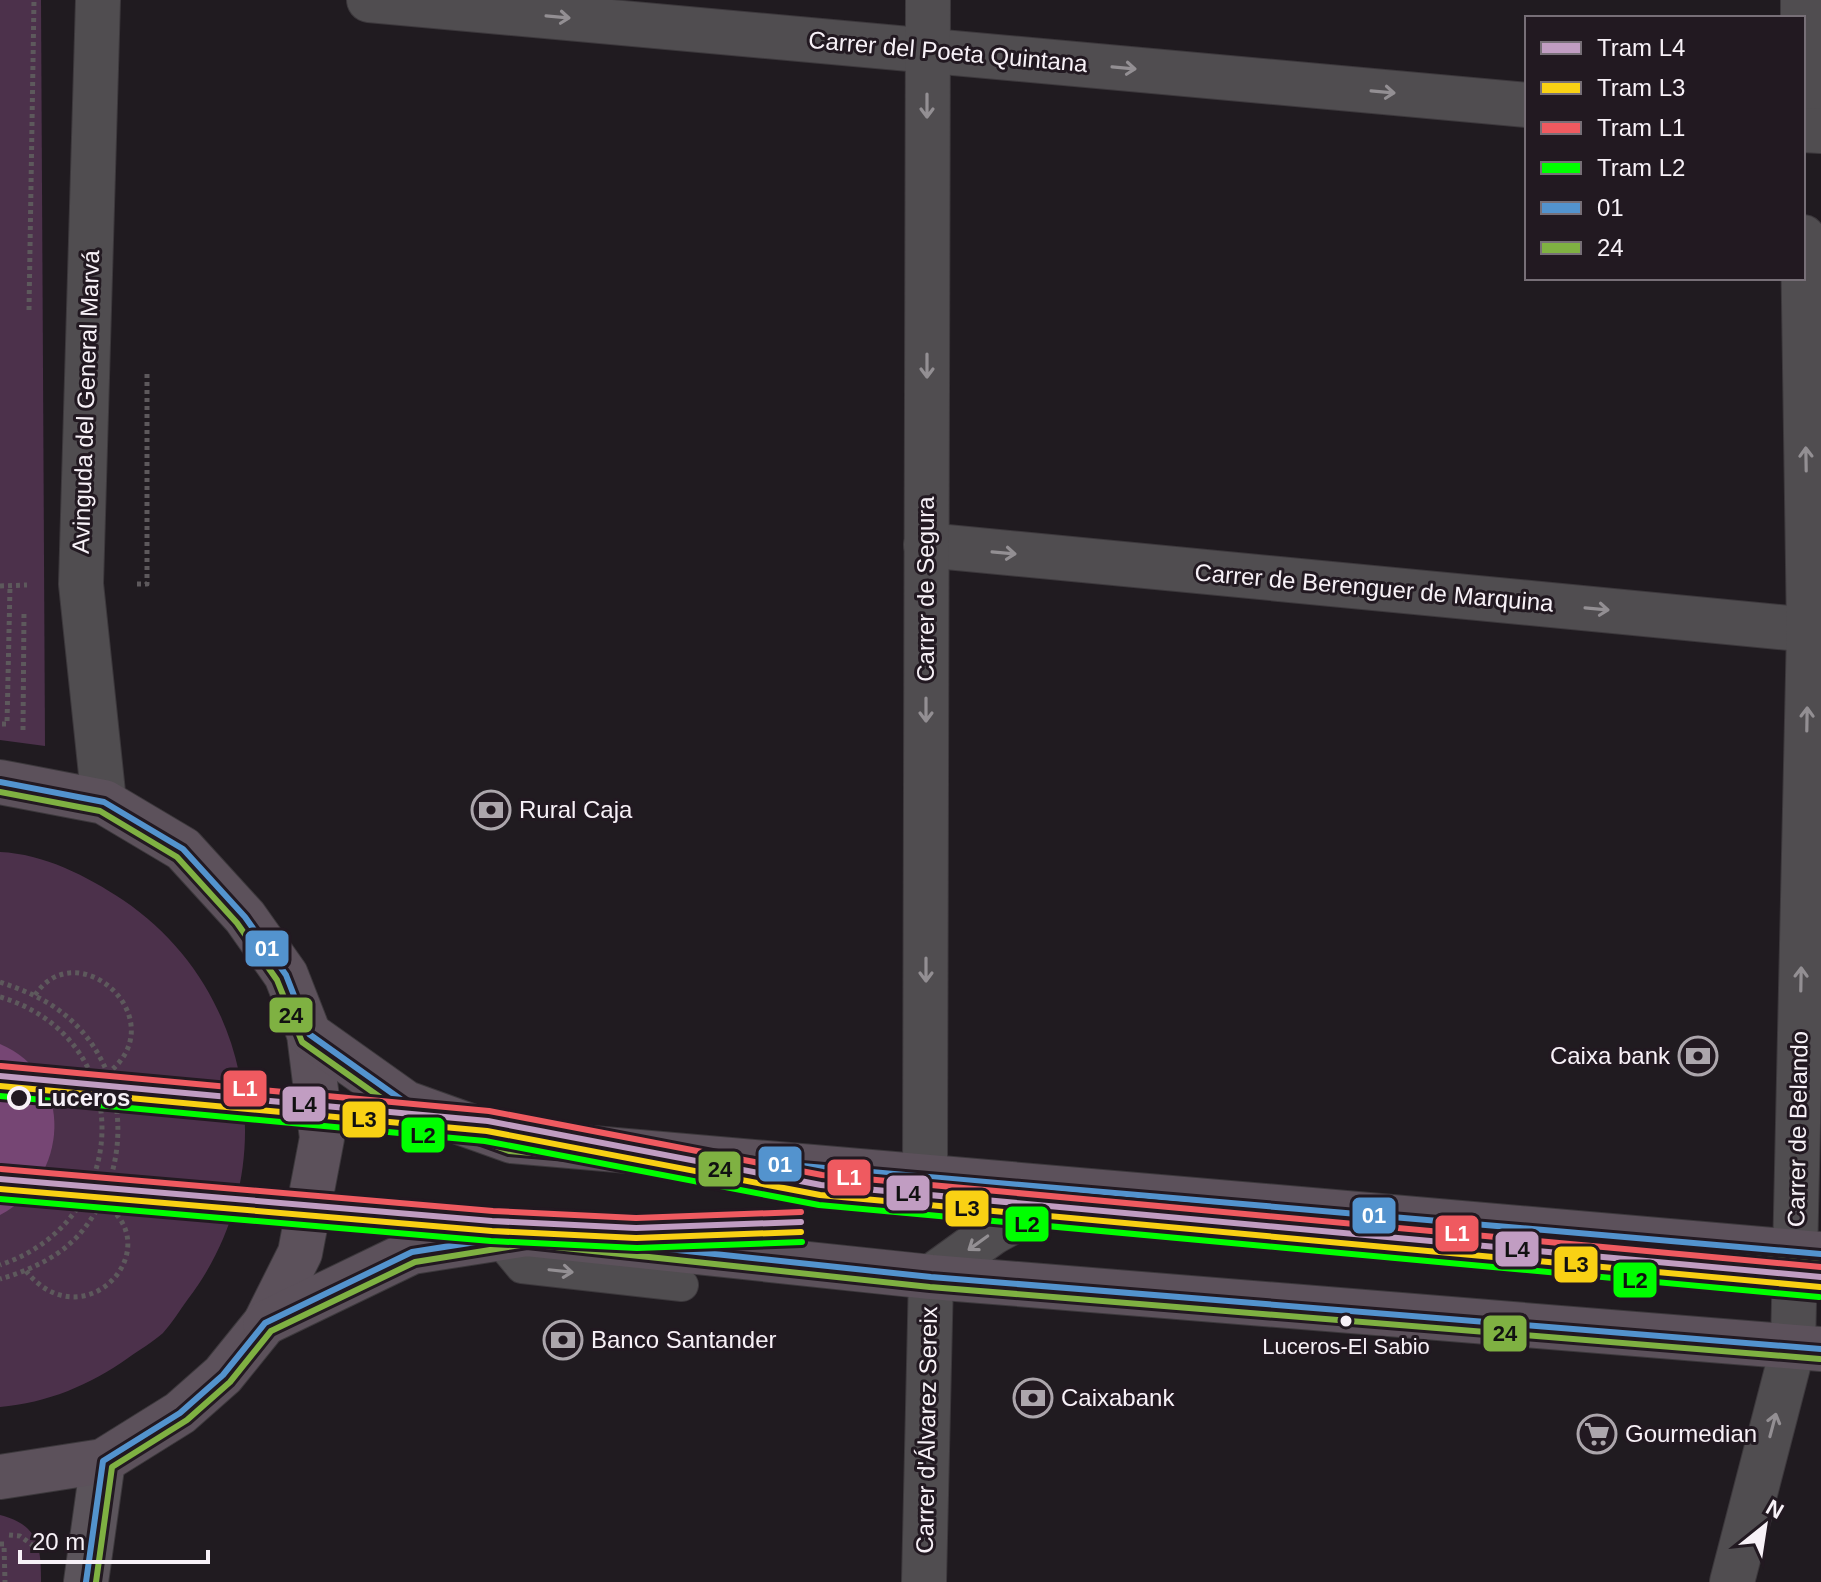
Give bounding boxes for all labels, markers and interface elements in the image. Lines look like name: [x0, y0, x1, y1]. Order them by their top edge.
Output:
one-way arrow: [544, 10, 571, 25]
legend: [1525, 16, 1805, 280]
street label: Carrer del Poeta Quintana: [807, 26, 1089, 77]
text: Tram L4: [1597, 34, 1685, 61]
one-way arrow: [1110, 61, 1137, 76]
text: Tram L3: [1597, 74, 1685, 101]
one-way arrow: [1369, 85, 1396, 100]
one-way arrow: [919, 92, 935, 119]
text: Tram L1: [1597, 114, 1685, 141]
text: Tram L2: [1597, 154, 1685, 181]
text: 01: [1597, 194, 1624, 221]
text: 24: [1597, 234, 1624, 261]
street label: Avinguda del General Marvá: [67, 249, 104, 554]
one-way arrow: [919, 352, 935, 379]
one-way arrow: [1798, 446, 1814, 473]
street label: Carrer de Segura: [912, 496, 939, 682]
one-way arrow: [990, 545, 1017, 560]
street label: Carrer de Berenguer de Marquina: [1193, 558, 1555, 617]
one-way arrow: [1583, 602, 1610, 617]
one-way arrow: [918, 696, 934, 723]
one-way arrow: [1799, 706, 1814, 733]
bank icon: Rural Caja: [470, 789, 512, 831]
place label: Rural Caja: [519, 796, 633, 823]
line badge: 01: [244, 929, 290, 968]
text: 01: [255, 936, 279, 961]
one-way arrow: [918, 956, 934, 983]
one-way arrow: [1793, 966, 1808, 993]
line badge: 24: [268, 996, 314, 1034]
text: 24: [279, 1003, 304, 1028]
street label: Carrer de Belando: [1782, 1031, 1813, 1227]
bank icon: Caixa bank: [1677, 1035, 1719, 1077]
place label: Caixa bank: [1550, 1042, 1671, 1069]
line badge: L1: [222, 1069, 268, 1108]
text: L1: [232, 1076, 258, 1101]
place label: Luceros: [37, 1084, 130, 1111]
line badge: L4: [281, 1085, 327, 1123]
marker: Luceros: [8, 1087, 30, 1109]
text: L4: [291, 1092, 318, 1117]
line badge: L3: [341, 1100, 387, 1139]
text: L3: [351, 1107, 377, 1132]
line badge: L2: [400, 1116, 446, 1154]
text: L2: [410, 1123, 436, 1148]
line badge: 01: [757, 1145, 803, 1183]
line badge: 24: [697, 1150, 742, 1188]
text: 01: [768, 1152, 792, 1177]
text: 24: [708, 1157, 733, 1182]
line badge: L1: [826, 1158, 872, 1197]
text: L1: [836, 1165, 862, 1190]
line badge: L4: [885, 1174, 931, 1212]
text: L4: [895, 1181, 922, 1206]
line badge: L3: [944, 1189, 990, 1228]
text: L3: [954, 1196, 980, 1221]
line badge: 01: [1351, 1196, 1397, 1235]
text: 01: [1362, 1203, 1386, 1228]
line badge: L2: [1004, 1205, 1050, 1243]
text: L2: [1014, 1212, 1040, 1237]
line badge: L1: [1434, 1214, 1480, 1253]
text: L1: [1444, 1221, 1470, 1246]
line badge: L4: [1494, 1230, 1540, 1268]
one-way arrow: [968, 1234, 989, 1251]
text: L4: [1504, 1237, 1531, 1262]
line badge: L3: [1553, 1245, 1599, 1284]
text: L3: [1563, 1252, 1589, 1277]
line badge: L2: [1612, 1261, 1658, 1299]
one-way arrow: [547, 1263, 574, 1278]
text: L2: [1622, 1268, 1648, 1293]
street label: Carrer d'Álvarez Sereix: [911, 1306, 942, 1554]
marker: Luceros-El Sabio: [1338, 1313, 1354, 1329]
line badge: 24: [1482, 1314, 1528, 1353]
bank icon: Banco Santander: [542, 1319, 584, 1361]
text: 24: [1493, 1321, 1518, 1346]
place label: Banco Santander: [591, 1326, 776, 1353]
place label: Luceros-El Sabio: [1262, 1334, 1430, 1359]
bank icon: Caixabank: [1012, 1377, 1054, 1419]
place label: Caixabank: [1061, 1384, 1175, 1411]
supermarket icon: Gourmedian: [1576, 1413, 1618, 1455]
one-way arrow: [1766, 1413, 1781, 1439]
place label: Gourmedian: [1625, 1420, 1757, 1447]
north arrow: [1725, 1486, 1805, 1566]
text: N: [1762, 1494, 1788, 1524]
scale bar: [20, 1514, 208, 1564]
text: 20 m: [32, 1528, 85, 1555]

